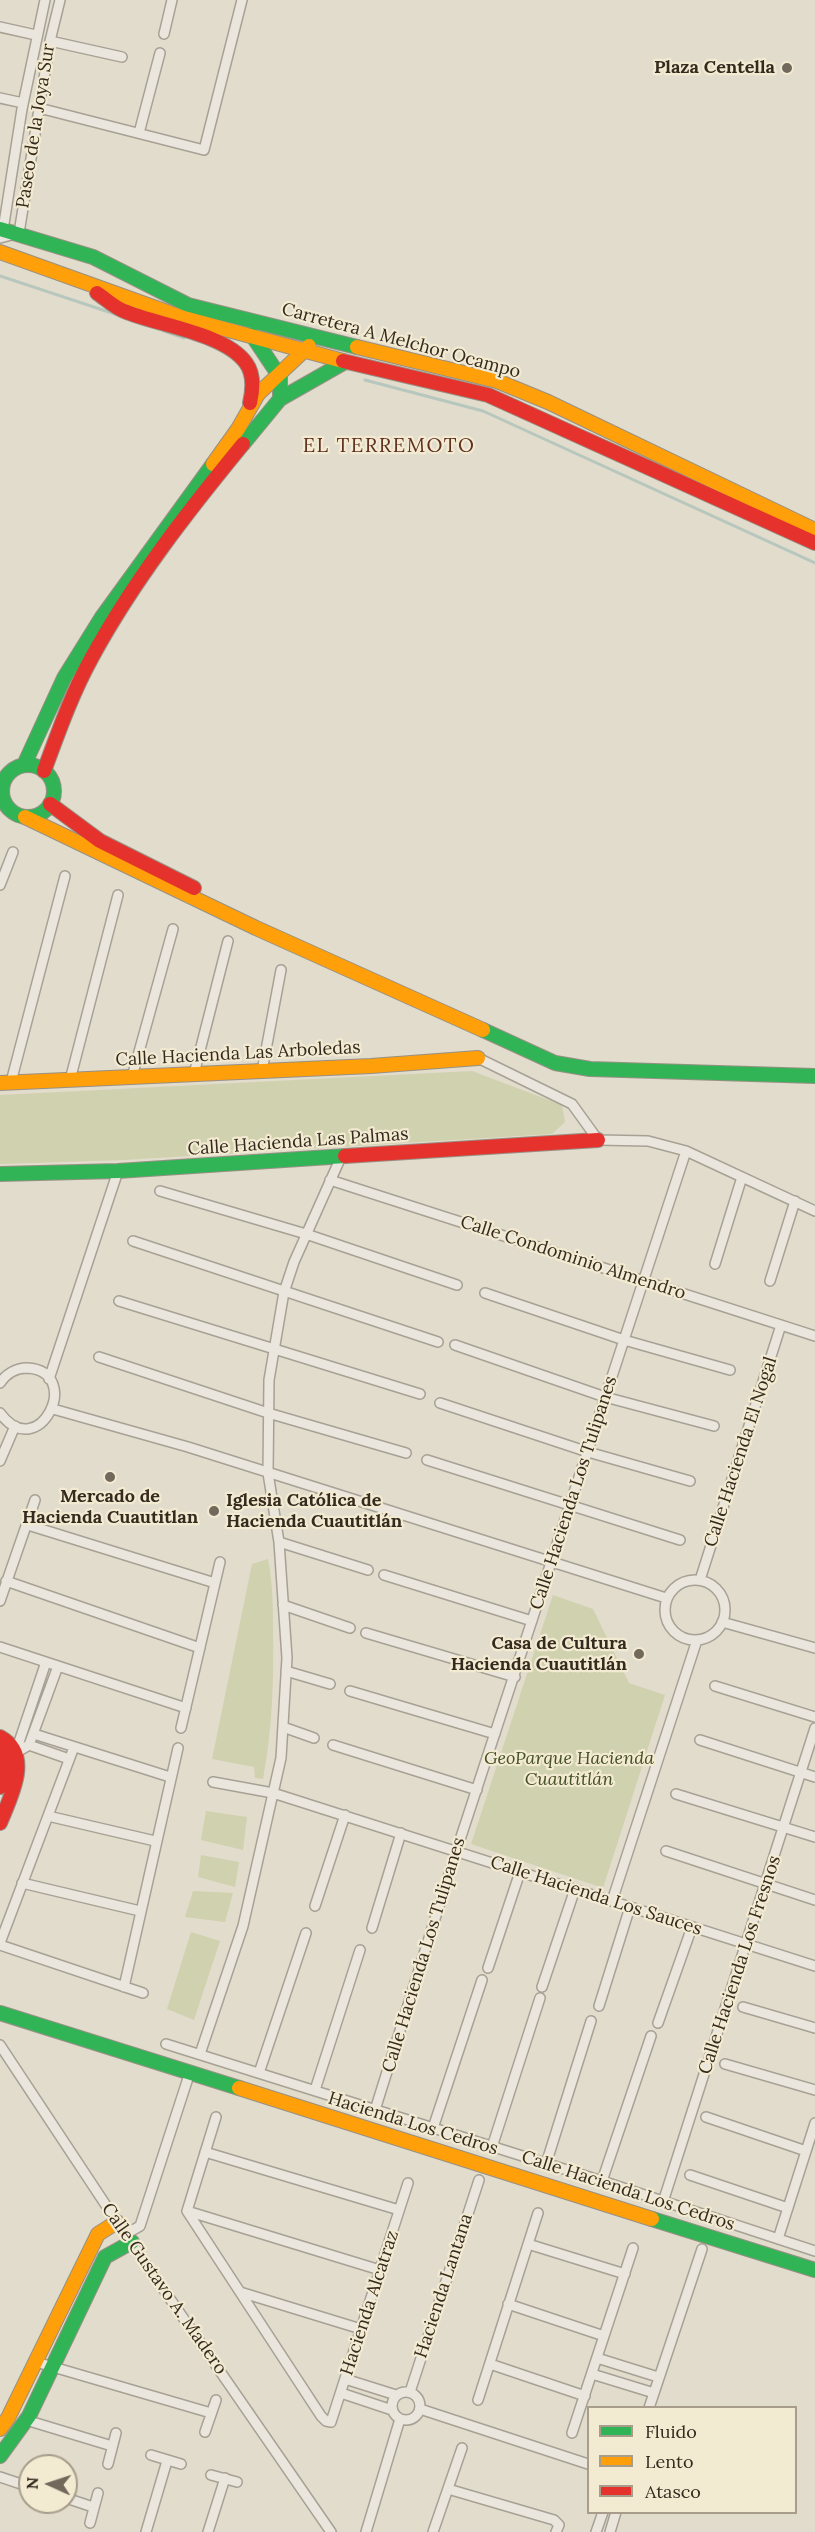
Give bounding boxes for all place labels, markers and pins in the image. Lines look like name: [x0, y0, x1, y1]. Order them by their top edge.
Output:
place label: Plaza Centella: [654, 57, 775, 79]
marker: Plaza Centella: [780, 61, 794, 75]
marker: Mercado de Hacienda Cuautitlan: [103, 1470, 117, 1484]
place label: Mercado de Hacienda Cuautitlan: [22, 1486, 198, 1528]
place label: Iglesia Católica de Hacienda Cuautitlán: [226, 1490, 402, 1532]
marker: Iglesia Católica de Hacienda Cuautitlán: [207, 1504, 221, 1518]
place label: Casa de Cultura Hacienda Cuautitlán: [451, 1633, 627, 1676]
marker: Casa de Cultura Hacienda Cuautitlán: [632, 1647, 646, 1661]

